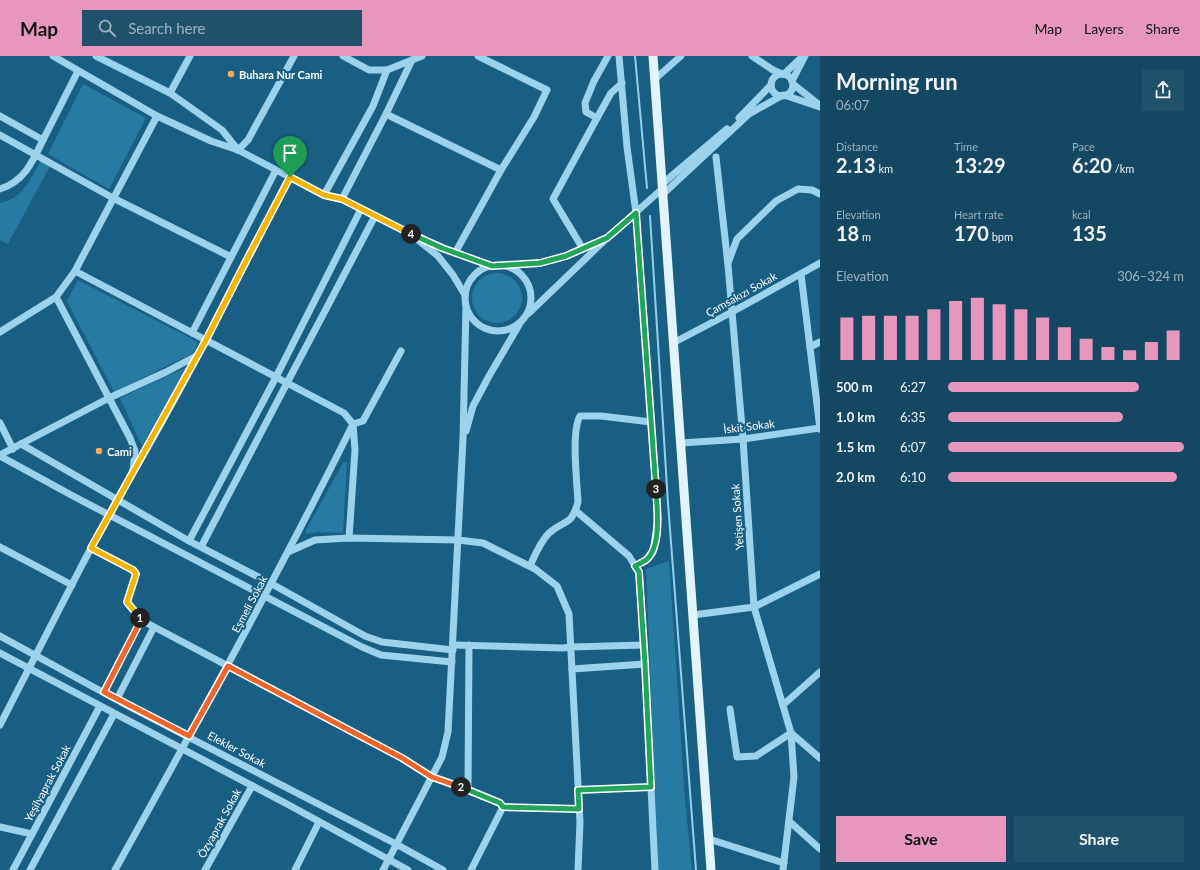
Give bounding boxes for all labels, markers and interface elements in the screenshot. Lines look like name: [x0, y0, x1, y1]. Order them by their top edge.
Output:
search box: [82, 10, 362, 46]
text: Map: [20, 17, 58, 40]
icon: search: [96, 17, 118, 39]
text: Search here: [128, 19, 206, 37]
text: Map: [1034, 20, 1062, 37]
text: Layers: [1084, 20, 1124, 37]
text: Share: [1146, 20, 1180, 37]
place label: Buhara Nur Cami: [239, 68, 323, 81]
text: Morning run: [836, 68, 958, 95]
marker: Buhara Nur Cami: [226, 69, 236, 79]
button: share: [1142, 69, 1184, 111]
text: 06:07: [836, 97, 869, 113]
pin: [273, 136, 307, 177]
text: Distance: [836, 140, 878, 153]
text: Time: [954, 140, 978, 153]
text: Pace: [1072, 140, 1095, 153]
icon: arrive: [279, 142, 301, 164]
text: 2.13: [836, 153, 876, 177]
text: 13:29: [954, 153, 1006, 177]
text: 6:20: [1072, 153, 1112, 177]
text: km: [876, 162, 893, 175]
text: /km: [1112, 162, 1134, 175]
text: Elevation: [836, 208, 881, 221]
text: Heart rate: [954, 208, 1003, 221]
text: kcal: [1072, 208, 1091, 221]
text: 18: [836, 221, 859, 245]
text: 170: [954, 221, 989, 245]
text: 135: [1072, 221, 1107, 245]
pin: 4: [401, 224, 421, 244]
text: 4: [408, 227, 414, 240]
text: m: [859, 230, 871, 243]
text: bpm: [989, 230, 1013, 243]
text: Elevation: [836, 268, 889, 284]
text: 306–324 m: [1117, 268, 1184, 284]
street label: Çamsakızı Sokak: [703, 269, 779, 319]
text: 500 m: [836, 379, 873, 395]
text: 6:27: [900, 379, 926, 395]
text: 1.0 km: [836, 409, 875, 425]
text: 6:35: [900, 409, 926, 425]
street label: İskit Sokak: [723, 416, 776, 436]
text: 1.5 km: [836, 439, 875, 455]
text: 6:07: [900, 439, 926, 455]
place label: Cami: [107, 445, 132, 458]
marker: Cami: [94, 446, 104, 456]
text: 2.0 km: [836, 469, 875, 485]
text: 6:10: [900, 469, 926, 485]
pin: 3: [646, 479, 666, 499]
text: 3: [653, 482, 659, 495]
street label: Yetişen Sokak: [728, 483, 746, 551]
street label: Eşmeli Sokak: [229, 573, 270, 635]
pin: 1: [130, 608, 150, 628]
text: 1: [137, 611, 143, 624]
street label: Elekler Sokak: [206, 728, 269, 770]
street label: Yeşilyaprak Sokak: [21, 742, 73, 824]
pin: 2: [451, 777, 471, 797]
text: 2: [458, 780, 464, 793]
street label: Özyaprak Sokak: [195, 786, 244, 860]
button: Save: [836, 816, 1006, 862]
button: Share: [1014, 816, 1184, 862]

